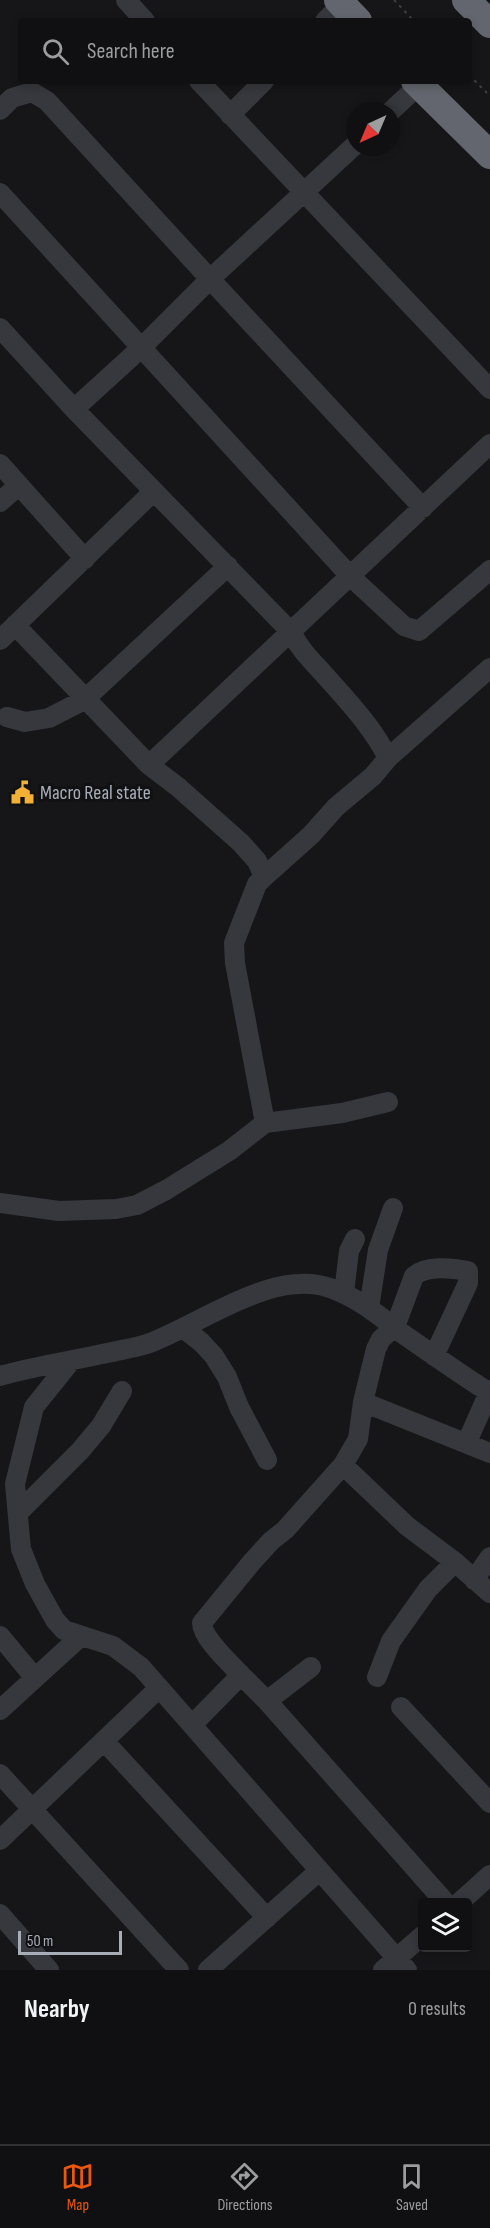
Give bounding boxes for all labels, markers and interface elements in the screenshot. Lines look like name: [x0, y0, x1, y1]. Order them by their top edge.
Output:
search box: [18, 18, 472, 84]
icon: search: [39, 35, 72, 68]
text: Search here: [87, 38, 174, 65]
north arrow: [346, 102, 400, 156]
public building icon: Macro Real state: [9, 780, 35, 806]
place label: Macro Real state: [40, 781, 151, 805]
map controls: [418, 1898, 472, 1952]
button: layers: [418, 1898, 472, 1952]
scale bar: [18, 1928, 122, 1956]
text: 50 m: [27, 1932, 53, 1951]
text: Nearby: [24, 1994, 90, 2025]
text: 0 results: [408, 1997, 466, 2021]
tab: Map: [61, 2160, 94, 2215]
tab: Directions: [217, 2160, 272, 2215]
tab: Saved: [395, 2160, 428, 2215]

